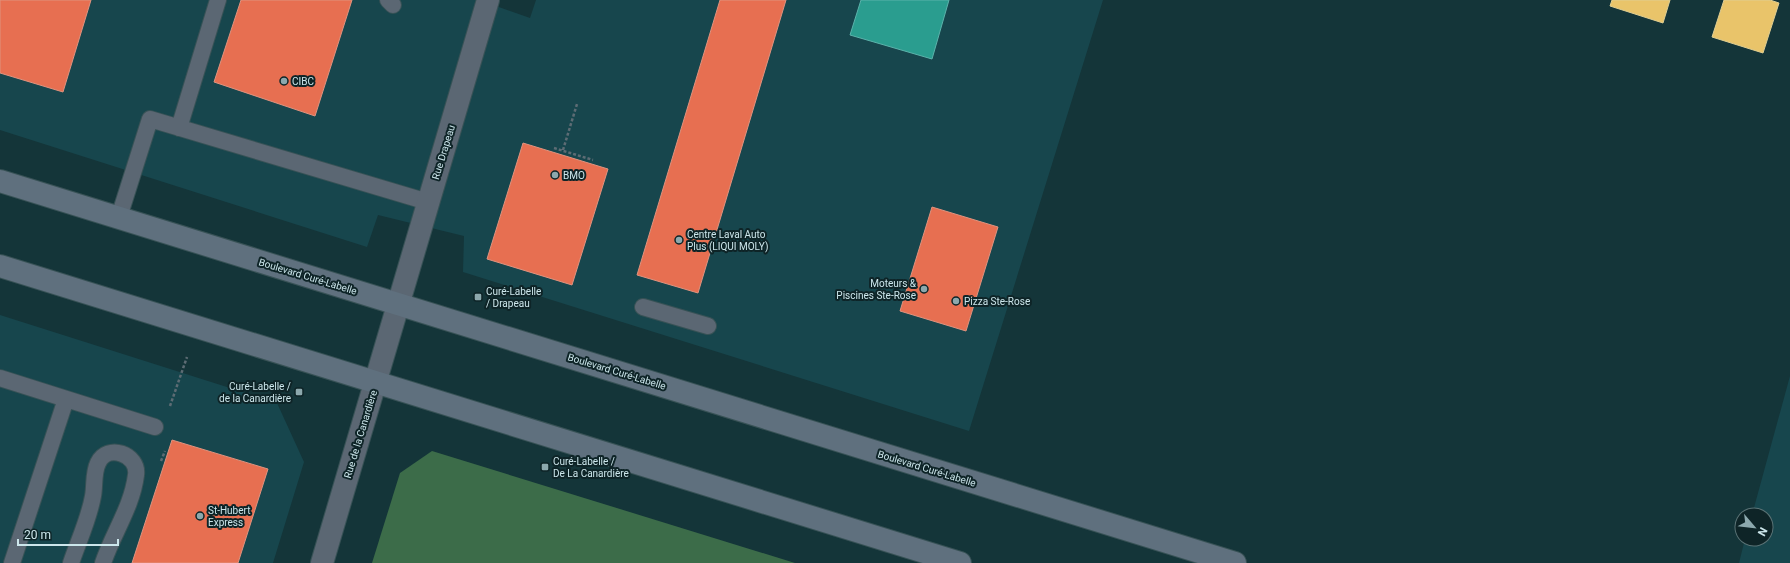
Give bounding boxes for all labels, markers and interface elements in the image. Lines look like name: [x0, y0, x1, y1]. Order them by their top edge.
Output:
marker: CIBC: [279, 76, 289, 86]
place label: CIBC: [292, 76, 314, 87]
street label: Rue Drapeau: [430, 124, 457, 181]
marker: BMO: [550, 170, 560, 180]
place label: BMO: [563, 170, 585, 181]
place label: Centre Laval Auto Plus (LIQUI MOLY): [687, 229, 768, 253]
marker: Centre Laval Auto Plus (LIQUI MOLY): [674, 235, 684, 245]
street label: Boulevard Curé-Labelle: [257, 256, 358, 297]
place label: Moteurs & Piscines Ste-Rose: [836, 278, 917, 301]
marker: Moteurs & Piscines Ste-Rose: [919, 284, 929, 294]
place label: Curé-Labelle / Drapeau: [486, 286, 541, 309]
marker: Curé-Labelle / Drapeau: [473, 292, 483, 302]
marker: Pizza Ste-Rose: [951, 296, 961, 306]
place label: Pizza Ste-Rose: [964, 296, 1030, 307]
street label: Boulevard Curé-Labelle: [566, 351, 667, 392]
place label: Curé-Labelle / de la Canardière: [219, 381, 291, 404]
marker: Curé-Labelle / de la Canardière: [294, 387, 304, 397]
street label: Rue de la Canardière: [342, 389, 379, 479]
street label: Boulevard Curé-Labelle: [876, 448, 977, 489]
place label: Curé-Labelle / De La Canardière: [553, 456, 629, 479]
marker: Curé-Labelle / De La Canardière: [540, 462, 550, 472]
place label: St-Hubert Express: [208, 505, 250, 528]
north arrow: [1734, 507, 1774, 547]
marker: St-Hubert Express: [195, 511, 205, 521]
scale bar: [18, 521, 118, 547]
text: N: [1755, 525, 1770, 538]
text: 20 m: [24, 528, 51, 542]

